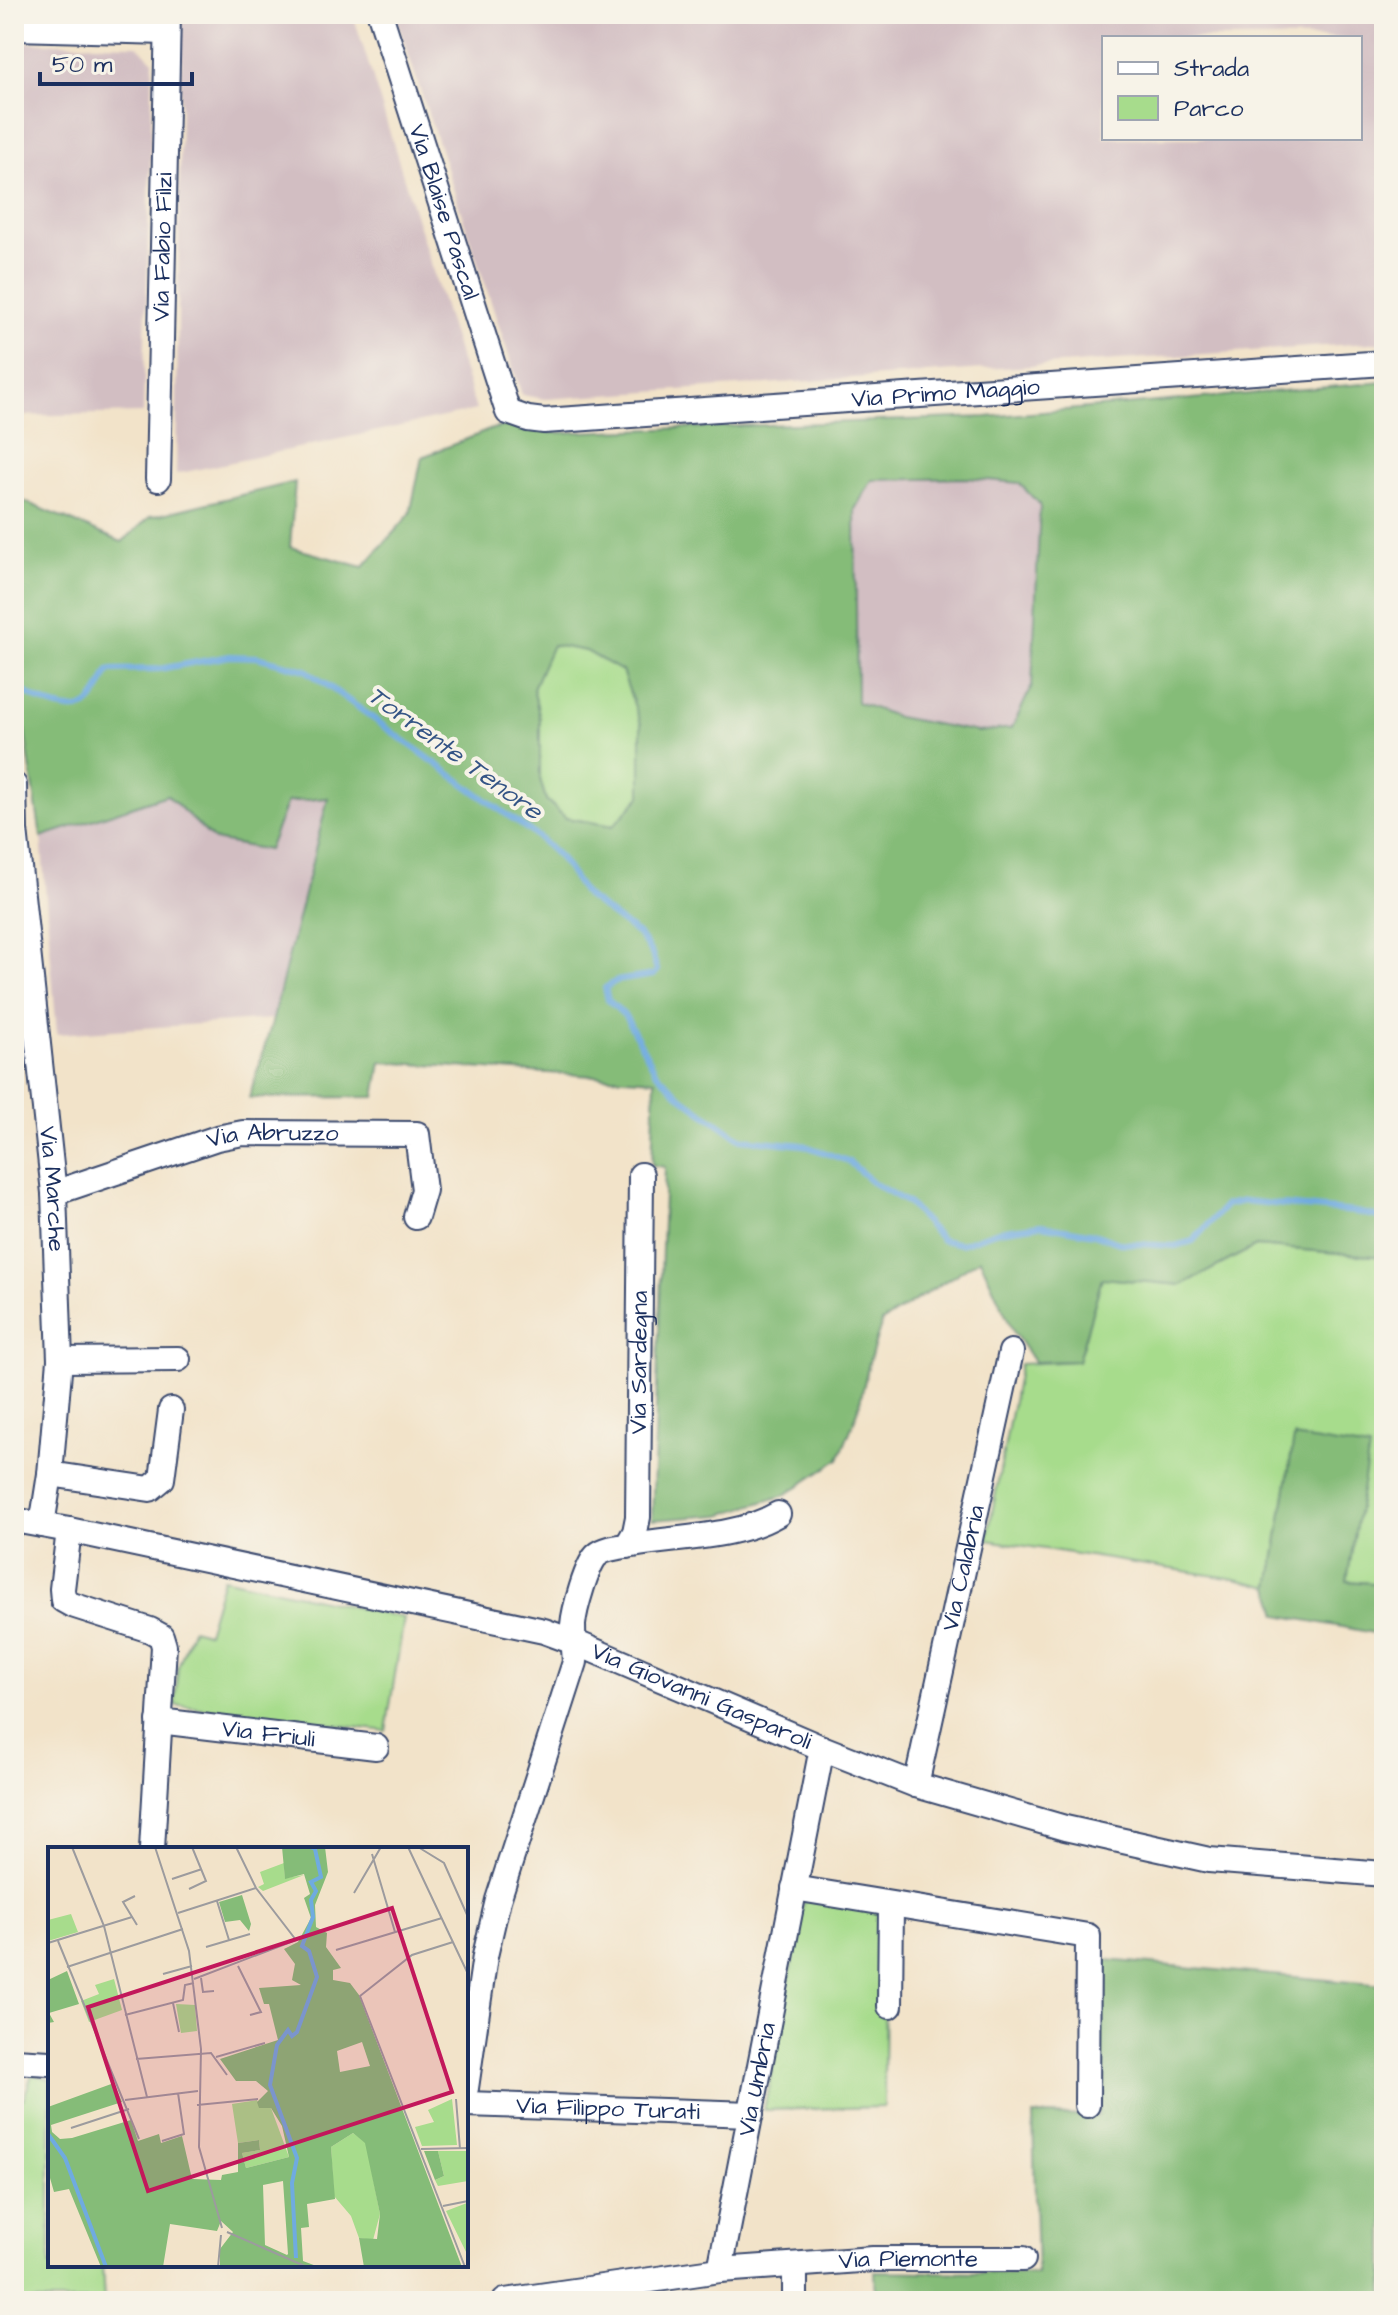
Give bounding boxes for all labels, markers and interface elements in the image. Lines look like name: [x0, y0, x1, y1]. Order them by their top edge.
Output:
scale bar: [40, 36, 192, 86]
legend: [1102, 36, 1362, 140]
text: 50 m: [52, 48, 113, 82]
text: Strada: [1174, 52, 1249, 86]
text: Parco: [1174, 92, 1244, 126]
street label: Via Blaise Pascal: [400, 120, 488, 304]
street label: Via Fabio Filzi: [144, 172, 182, 322]
street label: Via Primo Maggio: [850, 370, 1041, 417]
water label: Torrente Tenore: [360, 677, 551, 830]
street label: Via Abruzzo: [202, 1116, 339, 1157]
street label: Via Marche: [30, 1125, 73, 1252]
street label: Via Sardegna: [622, 1291, 658, 1434]
street label: Via Calabria: [933, 1502, 994, 1634]
street label: Via Giovanni Gasparoli: [586, 1634, 817, 1759]
street label: Via Friuli: [220, 1712, 317, 1757]
inset map: [48, 1847, 468, 2267]
street label: Via Umbria: [729, 2020, 785, 2139]
street label: Via Filippo Turati: [515, 2089, 701, 2129]
street label: Via Piemonte: [838, 2242, 978, 2278]

